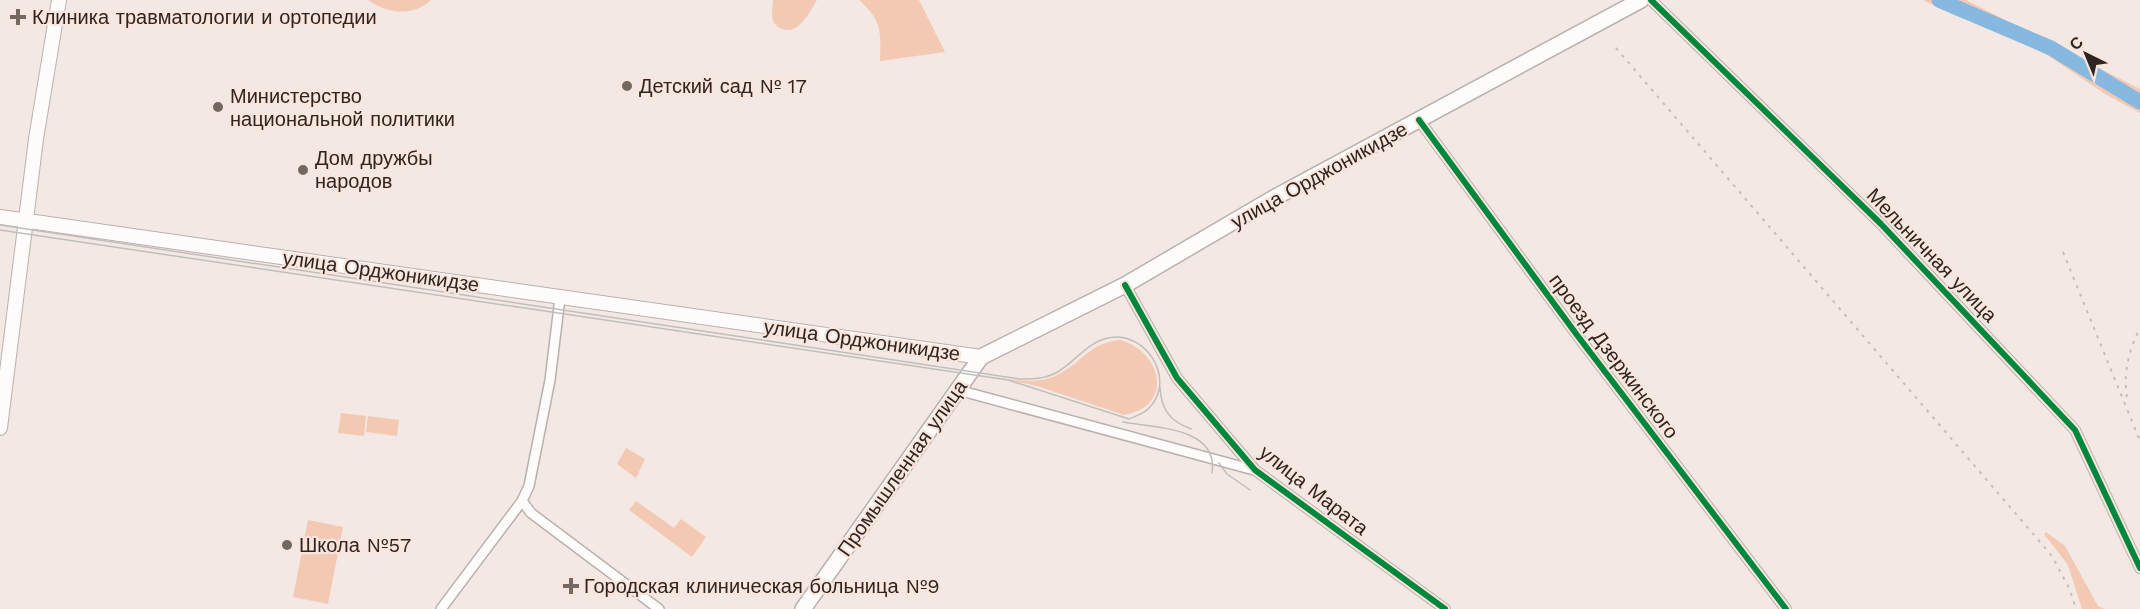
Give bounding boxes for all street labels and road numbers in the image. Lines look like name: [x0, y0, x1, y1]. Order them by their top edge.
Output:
street label: улица Орджоникидзе: [1227, 116, 1411, 234]
street label: Мельничная улица: [1862, 183, 2003, 328]
street label: улица Орджоникидзе: [281, 245, 481, 297]
street label: проезд Дзержинского: [1544, 269, 1684, 443]
street label: улица Орджоникидзе: [762, 314, 962, 366]
street label: Промышленная улица: [832, 375, 972, 561]
street label: улица Марата: [1255, 440, 1374, 541]

